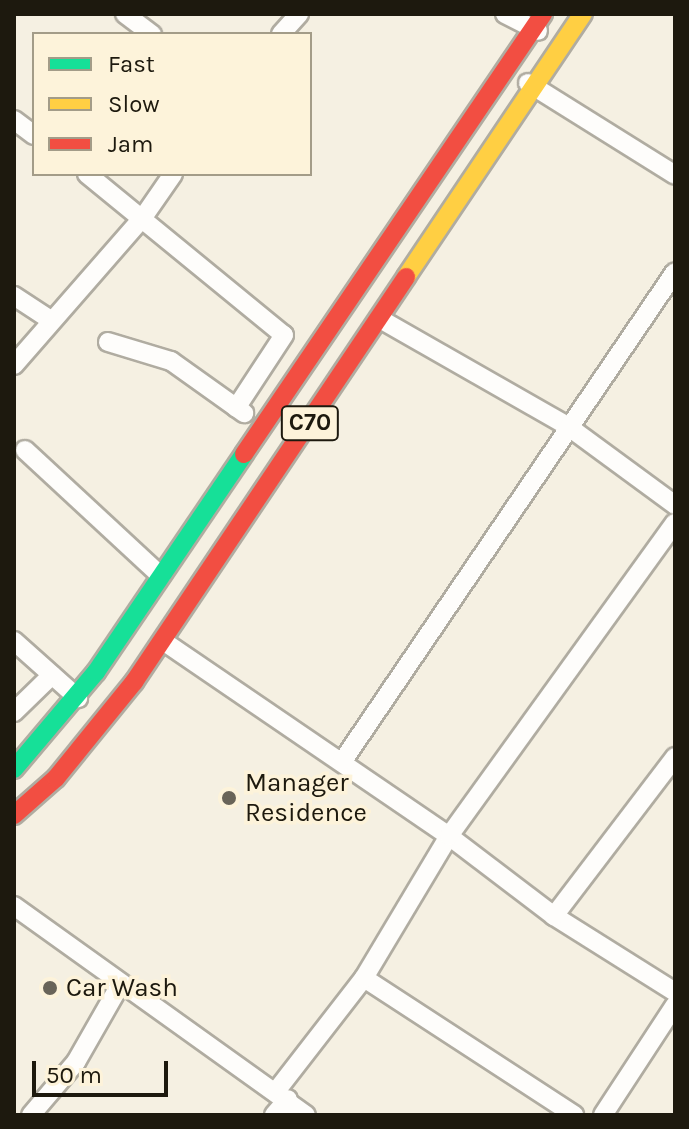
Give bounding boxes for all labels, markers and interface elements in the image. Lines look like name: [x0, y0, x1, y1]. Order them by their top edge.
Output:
legend: [32, 32, 312, 176]
text: Fast: [108, 50, 155, 78]
text: Slow: [108, 90, 160, 118]
text: Jam: [108, 130, 153, 158]
road number: C70: [280, 403, 340, 443]
place label: Manager Residence: [245, 767, 367, 828]
marker: Manager Residence: [220, 789, 238, 807]
place label: Car Wash: [66, 972, 178, 1004]
marker: Car Wash: [41, 979, 59, 997]
scale bar: [36, 1045, 172, 1095]
text: 50 m: [46, 1061, 102, 1089]

